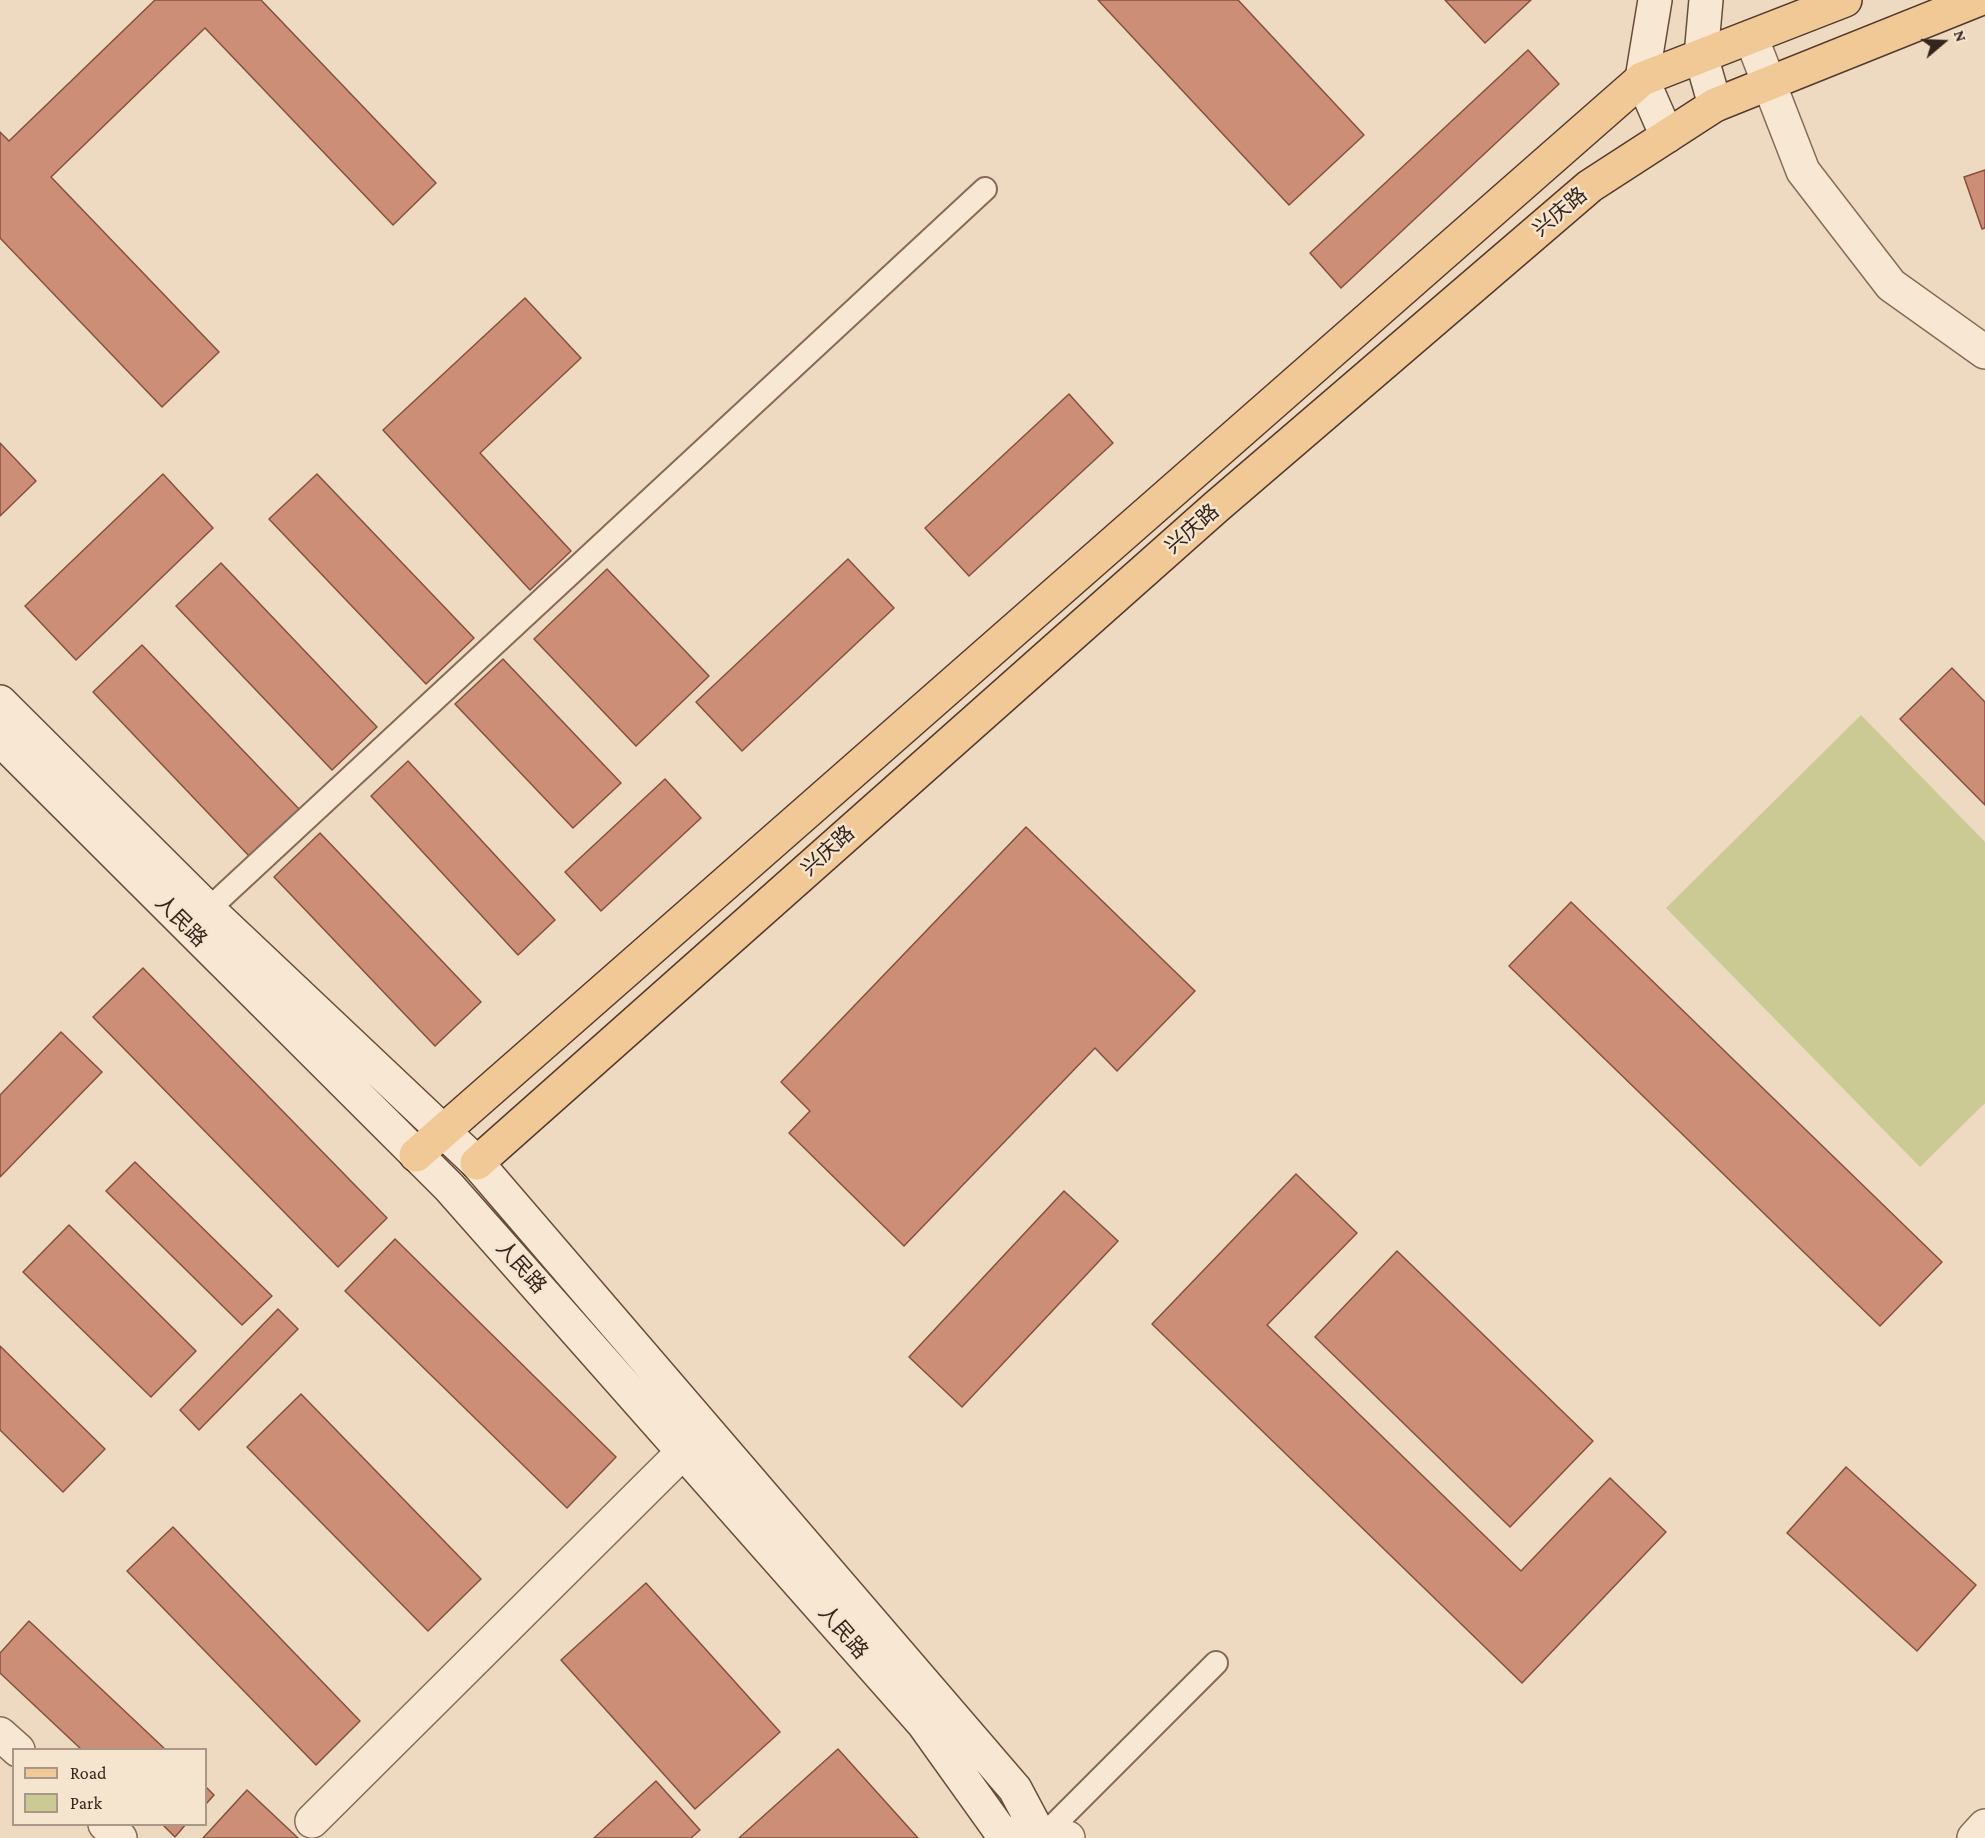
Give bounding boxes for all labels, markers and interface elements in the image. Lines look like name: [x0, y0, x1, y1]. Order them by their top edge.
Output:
north arrow: [1913, 12, 1973, 72]
text: N: [1951, 28, 1970, 44]
street label: 兴庆路: [1528, 182, 1592, 242]
street label: 兴庆路: [1160, 499, 1224, 559]
street label: 兴庆路: [796, 821, 860, 881]
street label: 人民路: [150, 890, 212, 952]
street label: 人民路: [491, 1235, 551, 1299]
street label: 人民路: [813, 1600, 873, 1664]
legend: [12, 1748, 207, 1826]
text: Road: [70, 1763, 107, 1783]
text: Park: [70, 1793, 102, 1813]

